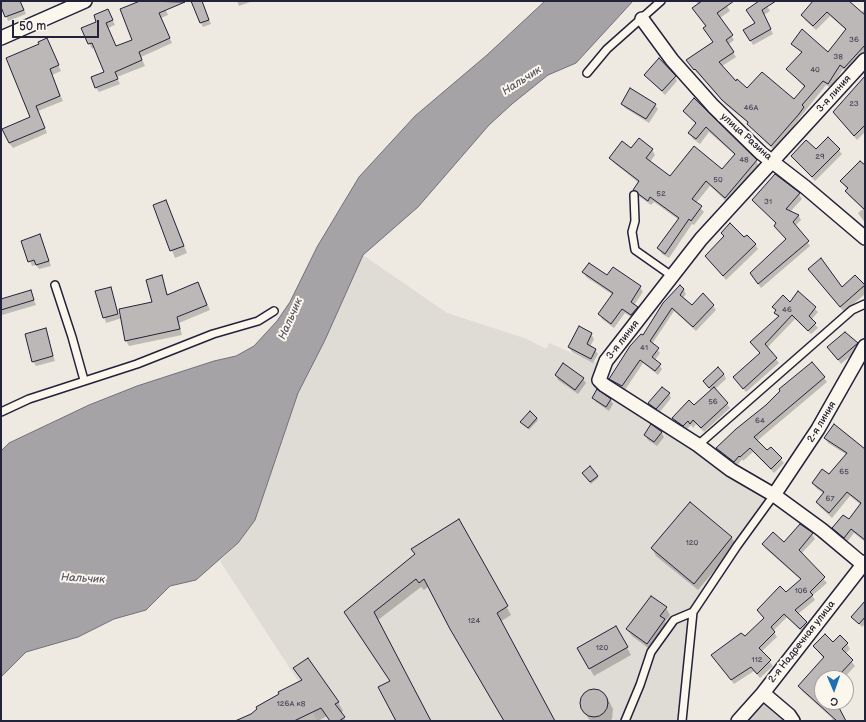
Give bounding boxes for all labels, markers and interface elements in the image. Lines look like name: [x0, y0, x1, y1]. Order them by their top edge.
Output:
scale bar: [14, 12, 101, 38]
text: 50 m: [19, 19, 46, 34]
house number: 36: [849, 35, 859, 45]
house number: 38: [833, 52, 843, 62]
water label: Нальчик: [500, 63, 544, 99]
house number: 40: [810, 65, 820, 75]
street label: 3-я линия: [814, 73, 854, 115]
house number: 23: [849, 99, 859, 109]
house number: 46А: [744, 103, 758, 113]
street label: улица Разина: [718, 111, 774, 163]
house number: 29: [815, 152, 825, 162]
house number: 48: [739, 155, 749, 165]
house number: 50: [713, 175, 723, 185]
house number: 52: [656, 189, 666, 199]
house number: 31: [764, 197, 772, 207]
water label: Нальчик: [276, 296, 306, 342]
house number: 46: [782, 305, 792, 315]
street label: 3-я линия: [604, 318, 642, 362]
house number: 41: [640, 343, 648, 353]
house number: 56: [708, 397, 718, 407]
street label: 2-я линия: [805, 399, 839, 445]
house number: 64: [755, 416, 765, 426]
house number: 65: [839, 467, 849, 477]
house number: 67: [826, 494, 834, 504]
house number: 120: [686, 538, 698, 548]
water label: Нальчик: [61, 571, 105, 587]
house number: 106: [795, 586, 807, 596]
street label: 2-я Надречная улица: [766, 598, 838, 686]
house number: 124: [468, 616, 480, 626]
house number: 120: [596, 643, 608, 653]
house number: 112: [752, 655, 762, 665]
north arrow: [814, 670, 854, 710]
text: С: [830, 695, 838, 708]
house number: 126А к8: [277, 699, 305, 709]

